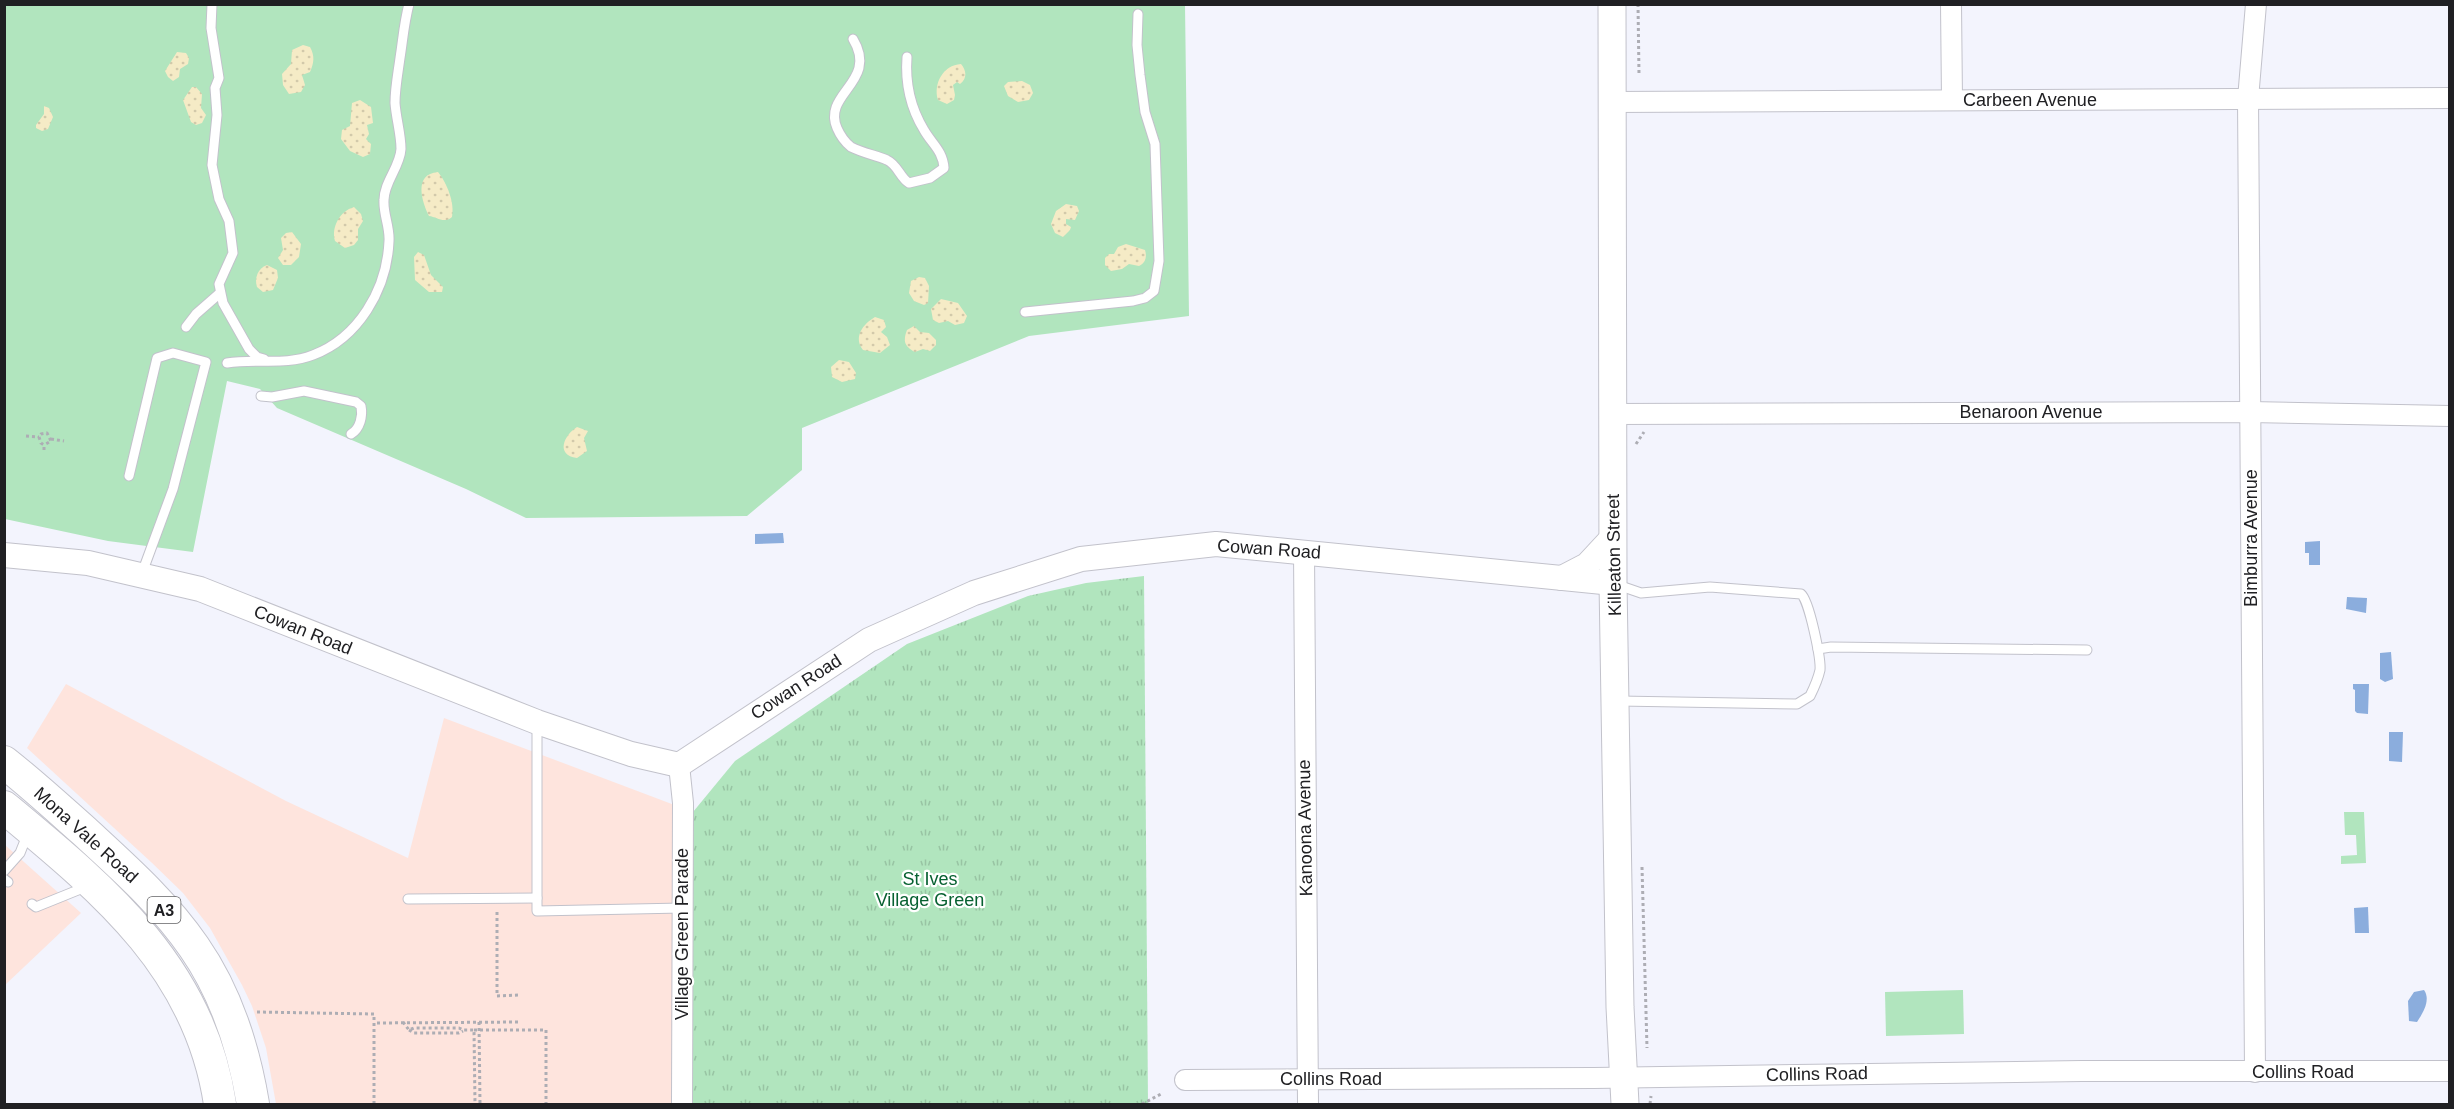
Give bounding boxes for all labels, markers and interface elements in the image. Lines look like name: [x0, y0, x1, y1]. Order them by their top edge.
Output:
street label: Carbeen Avenue: [1963, 90, 2097, 110]
street label: Benaroon Avenue: [1960, 402, 2102, 422]
street label: Bimburra Avenue: [2241, 469, 2261, 607]
street label: Killeaton Street: [1603, 494, 1625, 616]
street label: Cowan Road: [1216, 535, 1322, 563]
street label: Cowan Road: [251, 601, 355, 659]
street label: Cowan Road: [747, 650, 845, 724]
street label: Kanoona Avenue: [1294, 759, 1316, 897]
street label: Mona Vale Road: [30, 783, 142, 887]
street label: Village Green Parade: [672, 848, 692, 1020]
park label: St Ives Village Green: [876, 869, 984, 910]
road number: A3: [148, 897, 180, 923]
street label: Collins Road: [2252, 1062, 2354, 1082]
street label: Collins Road: [1766, 1063, 1868, 1085]
street label: Collins Road: [1280, 1069, 1382, 1089]

